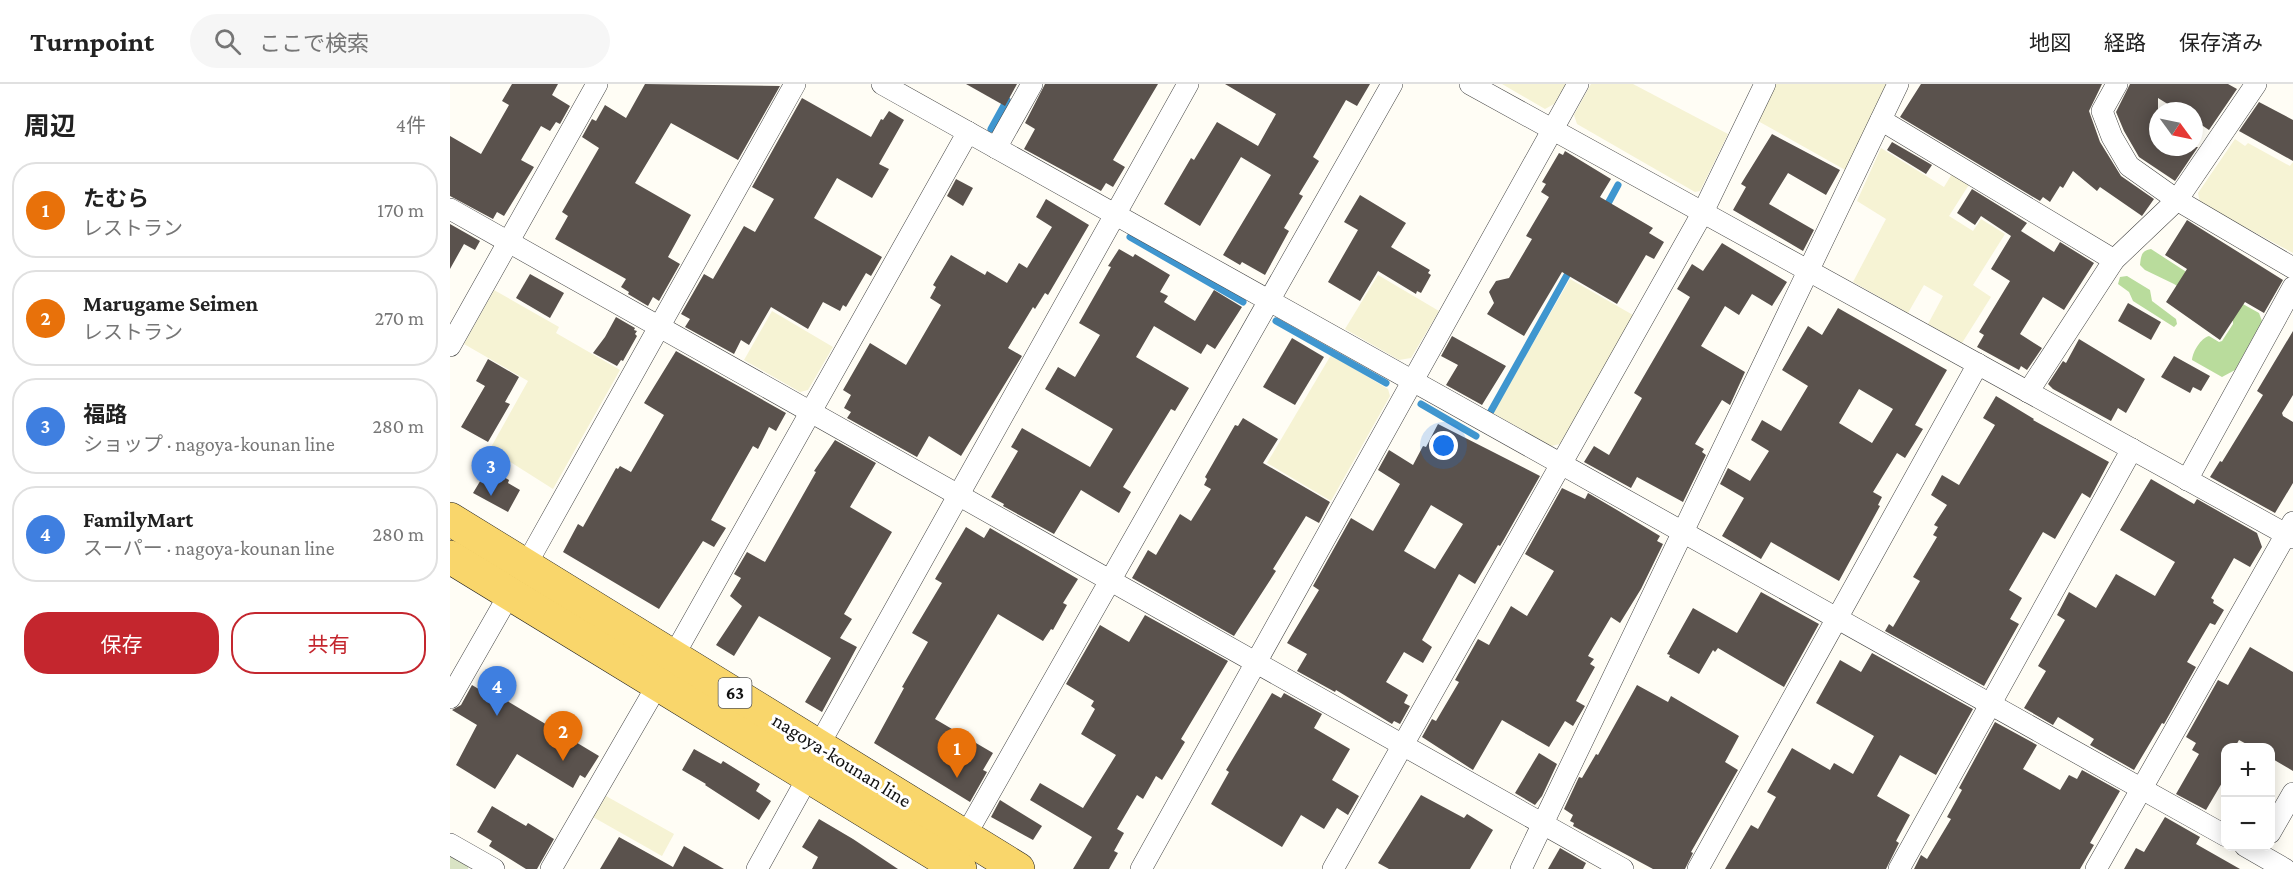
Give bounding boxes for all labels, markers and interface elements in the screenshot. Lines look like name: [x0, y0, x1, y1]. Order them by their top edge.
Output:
search box: [190, 14, 610, 68]
icon: search: [211, 25, 244, 58]
text: Turnpoint: [30, 26, 154, 57]
text: ここで検索: [259, 31, 369, 56]
text: 地図: [2029, 31, 2071, 55]
text: 経路: [2104, 31, 2146, 55]
text: 保存済み: [2179, 31, 2263, 55]
north arrow: [2149, 102, 2203, 156]
text: 周辺: [24, 112, 76, 141]
text: 4件: [396, 114, 426, 136]
text: たむら: [83, 186, 149, 211]
text: 1: [42, 199, 49, 221]
text: 170 m: [377, 199, 424, 221]
text: レストラン: [83, 217, 183, 239]
text: Marugame Seimen: [83, 291, 258, 316]
text: 2: [40, 307, 51, 329]
text: 270 m: [375, 307, 424, 329]
text: レストラン: [83, 321, 183, 343]
text: 福路: [83, 402, 127, 427]
text: 3: [41, 415, 50, 437]
text: 280 m: [373, 415, 424, 437]
your location: [1429, 431, 1458, 460]
text: ショップ · nagoya-kounan line: [83, 433, 335, 455]
pin: 3: [472, 446, 510, 496]
text: FamilyMart: [83, 507, 193, 532]
text: 4: [40, 523, 51, 545]
text: 280 m: [373, 523, 424, 545]
text: スーパー · nagoya-kounan line: [83, 537, 335, 559]
button: 保存: [24, 612, 219, 674]
button: 共有: [231, 612, 426, 674]
pin: 4: [478, 666, 516, 716]
road number: 63: [718, 678, 752, 708]
street label: nagoya-kounan line: [768, 708, 916, 813]
pin: 2: [544, 712, 582, 761]
pin: 1: [938, 728, 976, 778]
map controls: [2221, 743, 2275, 851]
button: +: [2221, 743, 2275, 797]
button: −: [2221, 797, 2275, 851]

